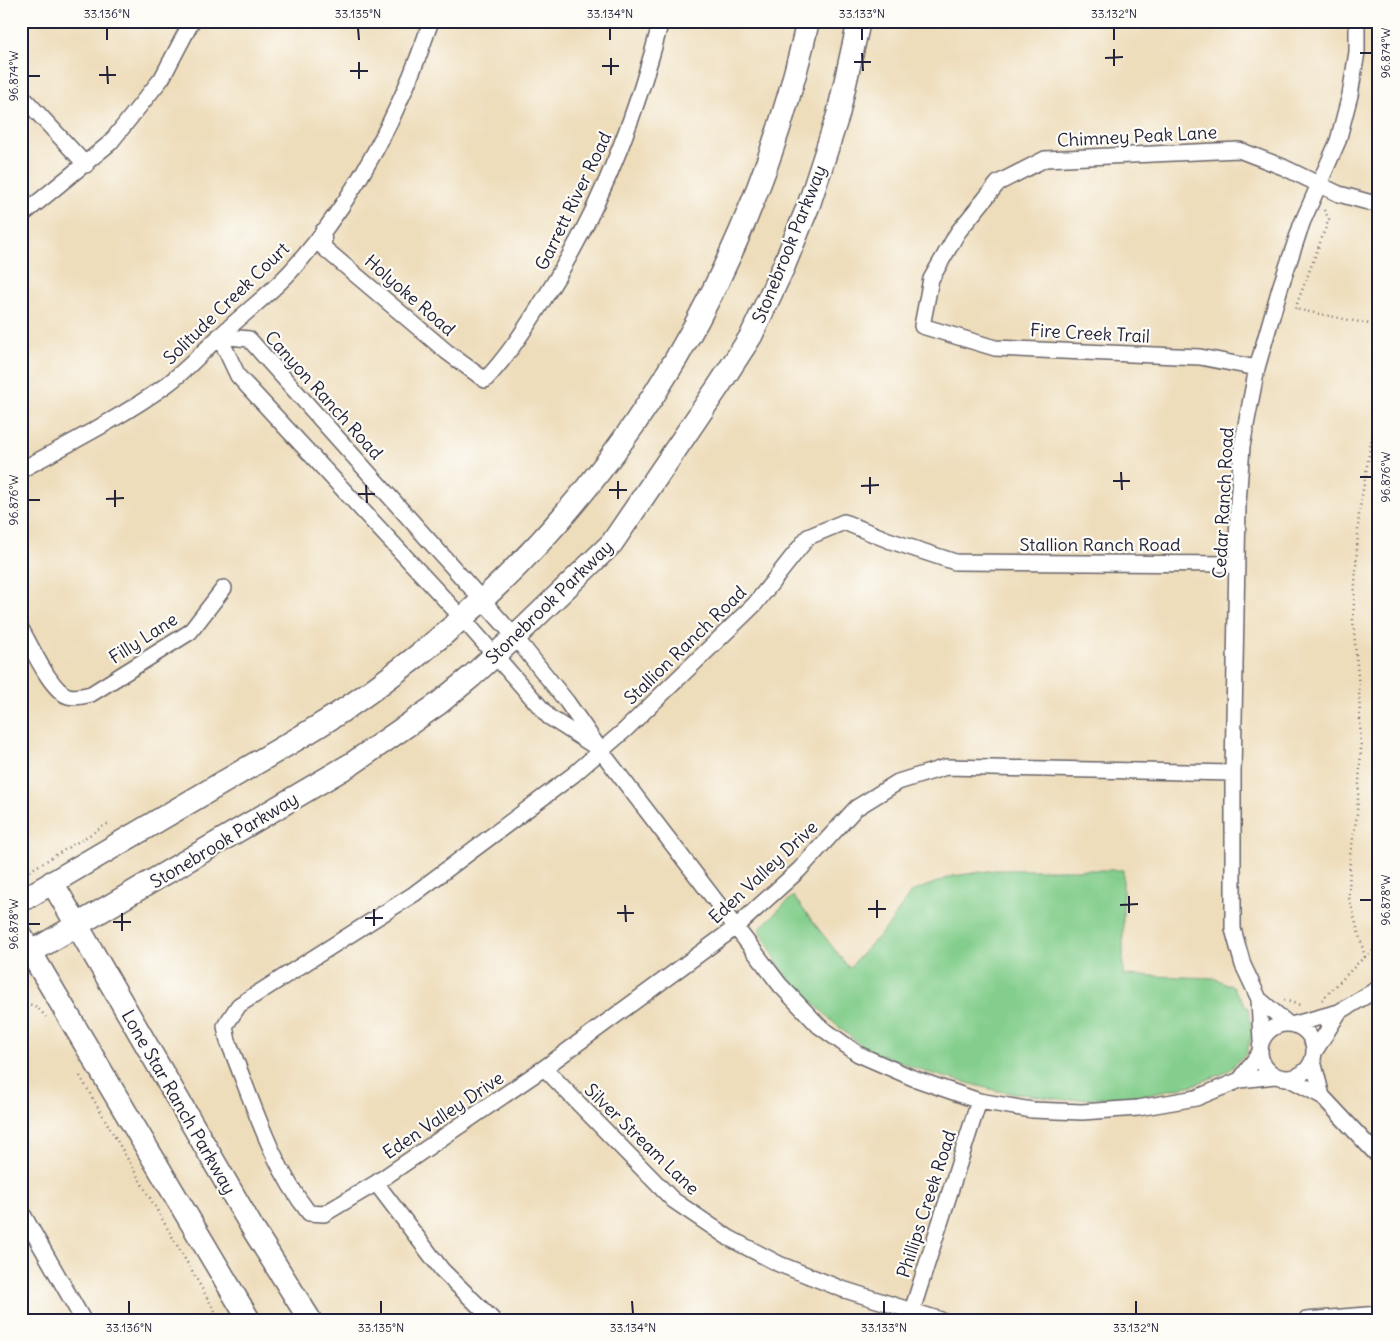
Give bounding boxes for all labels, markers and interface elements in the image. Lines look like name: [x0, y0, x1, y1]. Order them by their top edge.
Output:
text: 33.136°N: [84, 6, 130, 21]
text: 33.135°N: [335, 6, 381, 21]
text: 33.134°N: [587, 6, 633, 21]
text: 33.133°N: [839, 6, 885, 21]
text: 33.132°N: [1091, 6, 1137, 21]
text: 96.874°W: [1378, 28, 1393, 78]
text: 96.874°W: [6, 51, 21, 101]
street label: Chimney Peak Lane: [1056, 120, 1218, 152]
street label: Garrett River Road: [530, 128, 617, 274]
street label: Stonebrook Parkway: [747, 162, 831, 326]
street label: Solitude Creek Court: [158, 237, 294, 369]
street label: Holyoke Road: [360, 249, 460, 341]
street label: Fire Creek Trail: [1029, 318, 1151, 348]
street label: Canyon Ranch Road: [260, 326, 388, 464]
street label: Cedar Ranch Road: [1208, 426, 1238, 579]
text: 96.876°W: [1378, 452, 1393, 502]
text: 96.876°W: [6, 475, 21, 525]
street label: Stallion Ranch Road: [1019, 533, 1181, 556]
street label: Stonebrook Parkway: [480, 535, 618, 669]
street label: Stallion Ranch Road: [619, 581, 751, 709]
street label: Filly Lane: [105, 607, 181, 669]
street label: Stonebrook Parkway: [146, 787, 302, 893]
street label: Eden Valley Drive: [704, 816, 822, 928]
text: 96.878°W: [1378, 874, 1393, 925]
text: 96.878°W: [6, 898, 21, 949]
street label: Lone Star Ranch Parkway: [117, 1006, 241, 1198]
street label: Eden Valley Drive: [378, 1066, 508, 1164]
street label: Silver Stream Lane: [580, 1078, 704, 1200]
street label: Phillips Creek Road: [891, 1127, 961, 1281]
text: 33.136°N: [106, 1320, 152, 1335]
text: 33.135°N: [358, 1320, 404, 1335]
text: 33.134°N: [610, 1320, 656, 1335]
text: 33.133°N: [861, 1320, 907, 1335]
text: 33.132°N: [1113, 1320, 1159, 1335]

